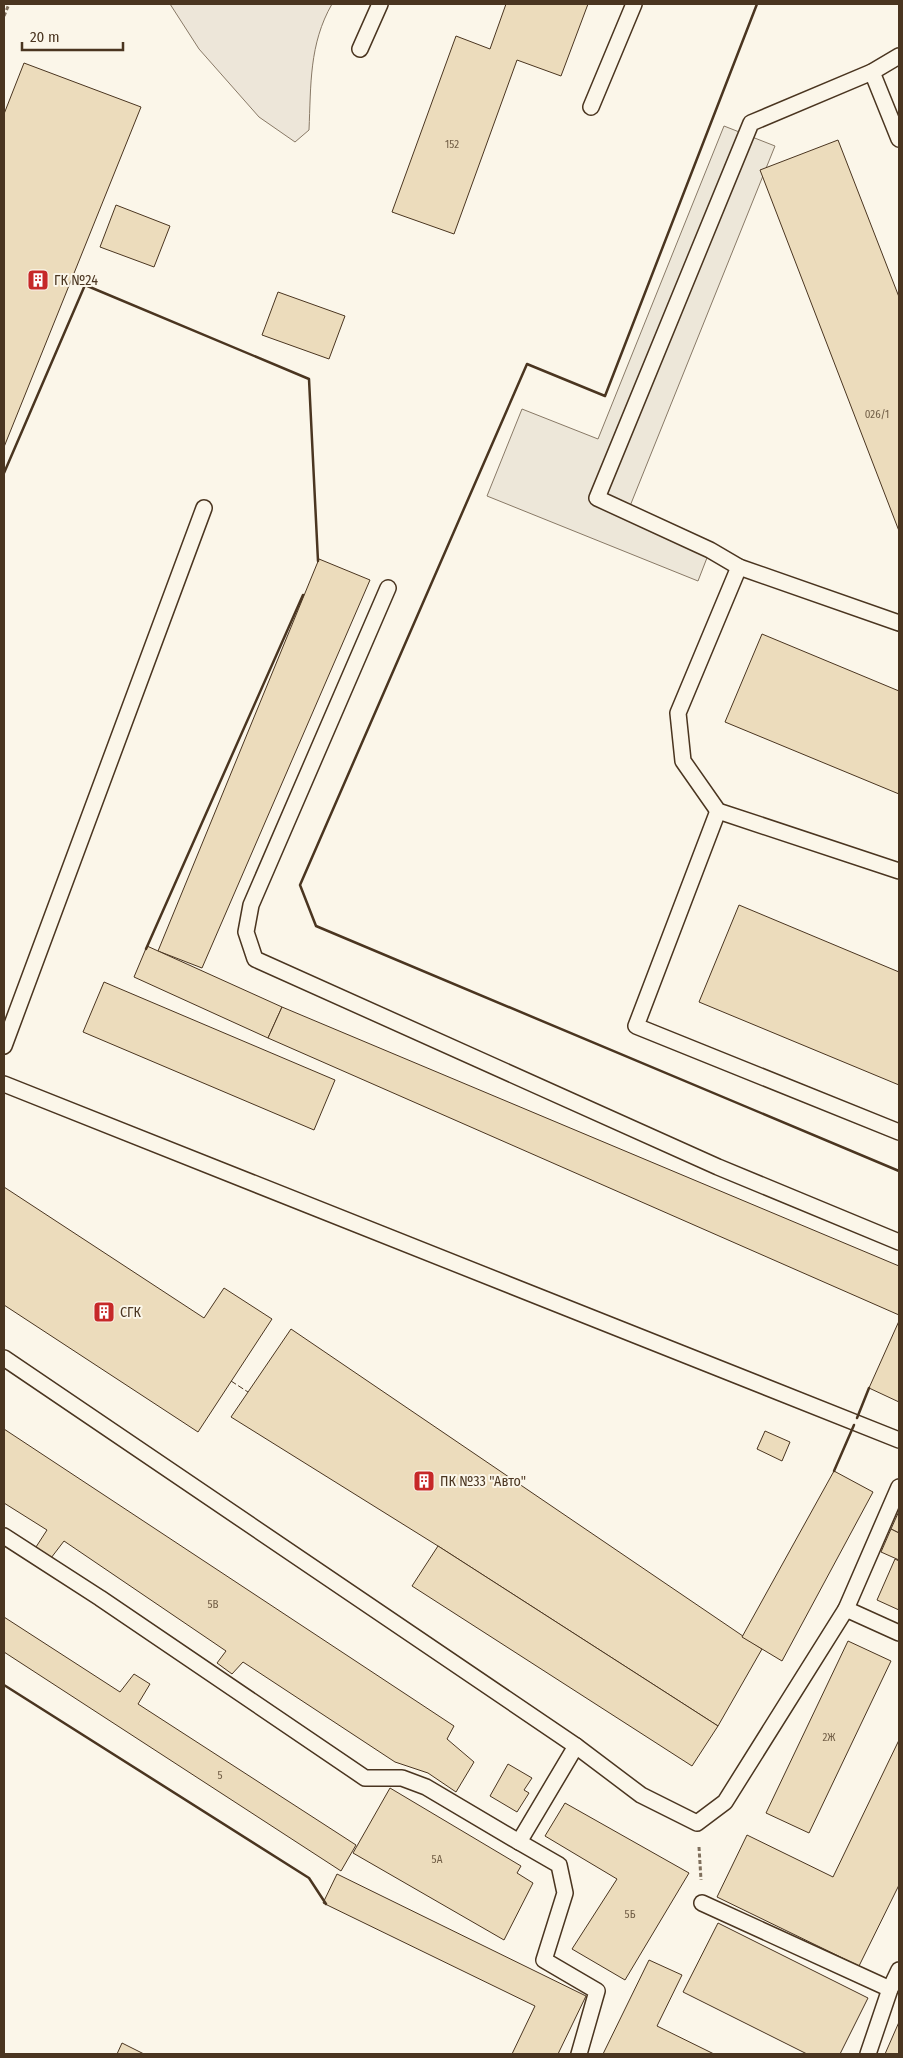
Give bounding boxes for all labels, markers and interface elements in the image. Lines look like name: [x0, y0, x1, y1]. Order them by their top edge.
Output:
scale bar: [22, 20, 124, 52]
text: 20 m: [30, 28, 60, 46]
house number: 152: [445, 138, 459, 151]
building icon: ГК №24: [26, 268, 50, 292]
place label: ГК №24: [54, 272, 98, 289]
house number: 026/1: [865, 408, 889, 421]
building icon: СГК: [92, 1300, 116, 1324]
place label: СГК: [120, 1304, 142, 1321]
building icon: ПК №33 "Авто": [412, 1469, 436, 1493]
place label: ПК №33 "Авто": [440, 1473, 526, 1490]
house number: 5В: [207, 1598, 219, 1611]
house number: 2Ж: [822, 1731, 836, 1744]
house number: 5: [217, 1769, 223, 1782]
house number: 5А: [432, 1853, 443, 1866]
house number: 5Б: [625, 1908, 636, 1921]

